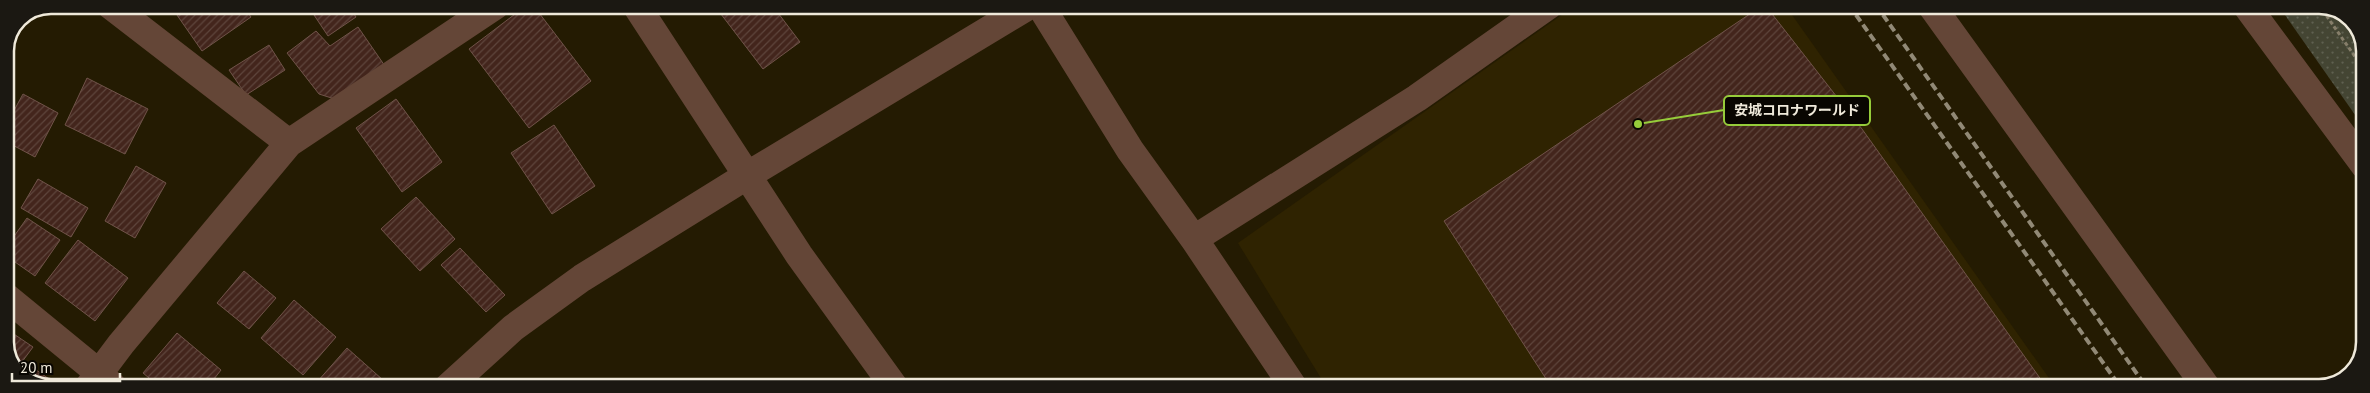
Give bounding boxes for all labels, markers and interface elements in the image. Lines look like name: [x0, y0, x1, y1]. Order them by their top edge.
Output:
callout: 安城コロナワールド: [1724, 96, 1870, 125]
text: 安城コロナワールド: [1734, 101, 1860, 119]
scale bar: [12, 350, 120, 382]
text: 20 m: [20, 358, 53, 377]

